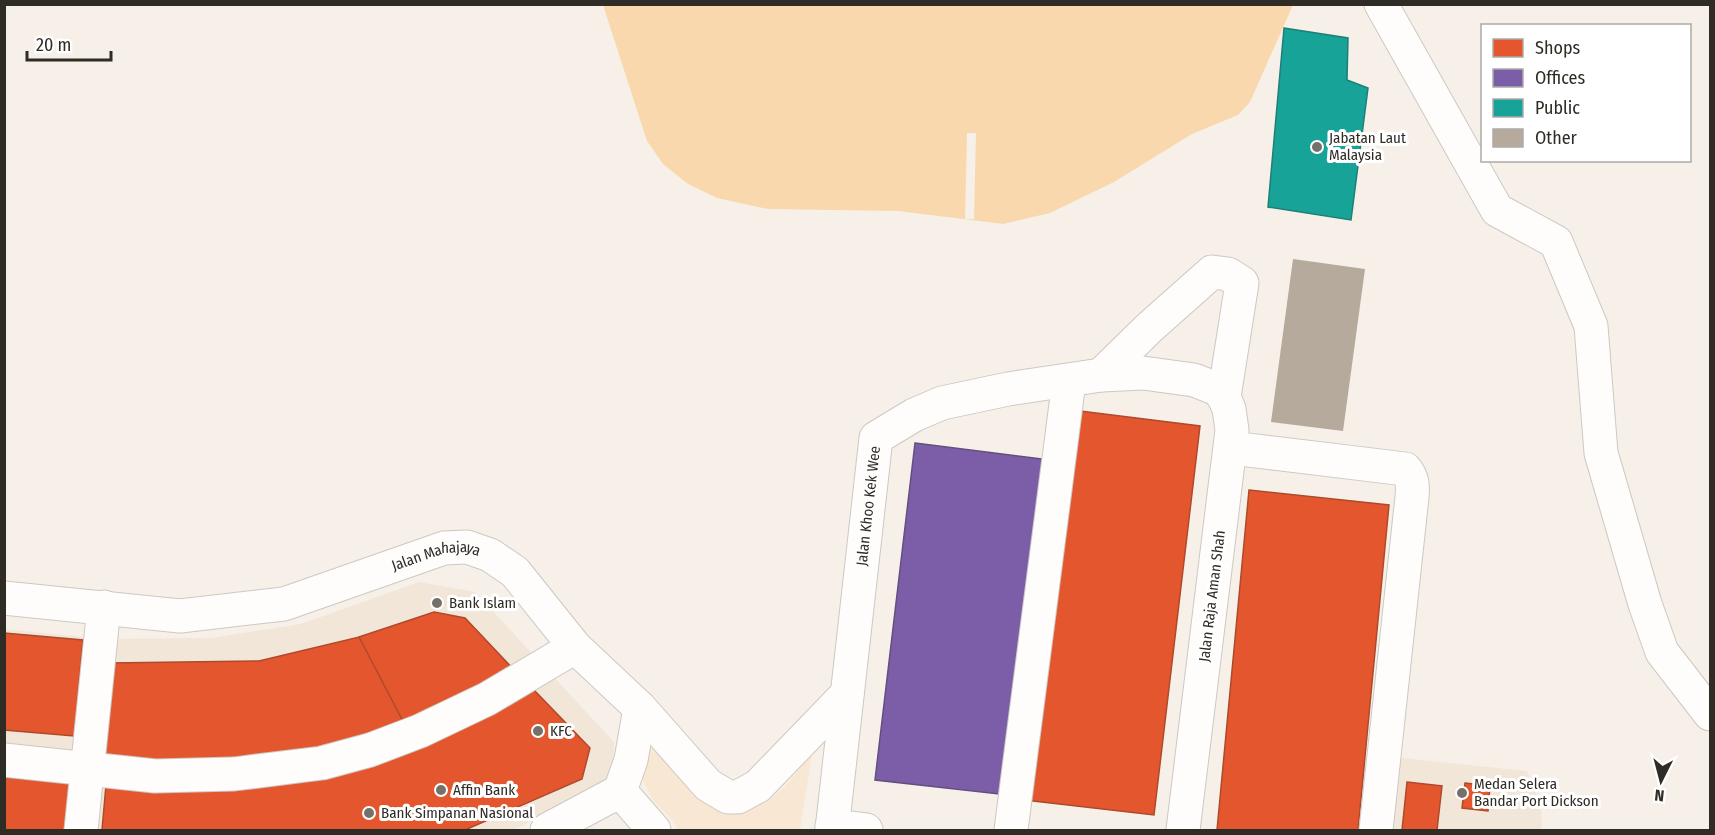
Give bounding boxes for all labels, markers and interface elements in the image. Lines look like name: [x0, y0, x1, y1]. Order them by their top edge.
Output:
scale bar: [27, 24, 111, 62]
legend: [1481, 24, 1691, 162]
text: 20 m: [36, 34, 71, 56]
text: Shops: [1535, 37, 1580, 59]
text: Offices: [1535, 67, 1585, 89]
text: Public: [1535, 97, 1580, 119]
text: Other: [1535, 127, 1578, 149]
place label: Jabatan Laut Malaysia: [1329, 129, 1406, 164]
marker: Jabatan Laut Malaysia: [1310, 140, 1324, 154]
street label: Jalan Khoo Kek Wee: [853, 445, 884, 567]
street label: Jalan Raja Aman Shah: [1195, 529, 1229, 663]
street label: Jalan Mahajaya: [389, 538, 483, 575]
place label: Bank Islam: [449, 594, 516, 612]
marker: Bank Islam: [430, 596, 444, 610]
place label: KFC: [550, 722, 572, 740]
marker: KFC: [531, 724, 545, 738]
north arrow: [1631, 751, 1691, 811]
place label: Medan Selera Bandar Port Dickson: [1474, 775, 1599, 810]
place label: Affin Bank: [453, 781, 515, 799]
marker: Affin Bank: [434, 783, 448, 797]
text: N: [1654, 785, 1665, 805]
marker: Medan Selera Bandar Port Dickson: [1455, 786, 1469, 800]
place label: Bank Simpanan Nasional: [381, 804, 533, 822]
marker: Bank Simpanan Nasional: [362, 806, 376, 820]

